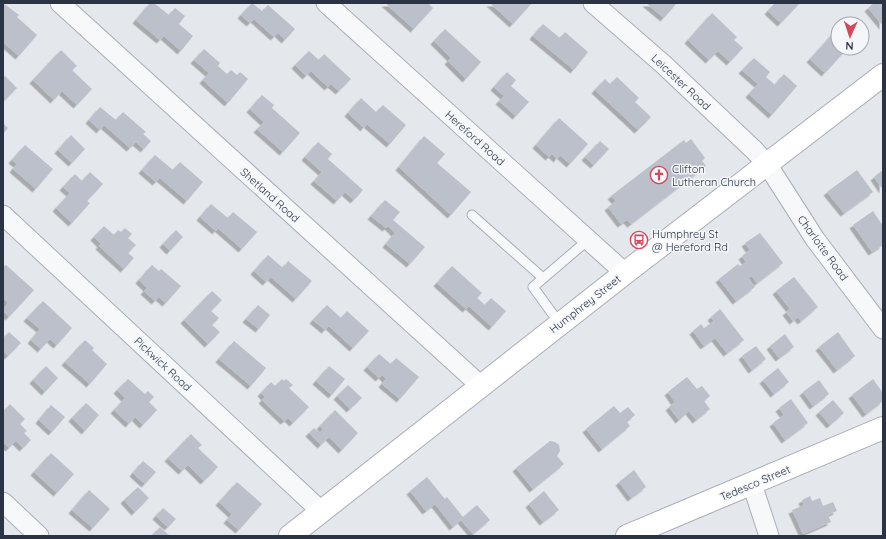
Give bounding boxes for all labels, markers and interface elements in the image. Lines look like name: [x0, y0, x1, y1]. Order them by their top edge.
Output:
north arrow: [830, 16, 870, 56]
text: N: [845, 39, 854, 53]
street label: Leicester Road: [648, 51, 714, 113]
street label: Hereford Road: [442, 108, 508, 168]
place label: Clifton Lutheran Church: [672, 162, 756, 189]
street label: Shetland Road: [237, 165, 303, 225]
church icon: Clifton Lutheran Church: [649, 165, 669, 185]
street label: Charlotte Road: [795, 213, 851, 283]
place label: Humphrey St @ Hereford Rd: [652, 227, 728, 254]
bus stop icon: Humphrey St @ Hereford Rd: [629, 230, 649, 250]
street label: Humphrey Street: [547, 272, 624, 336]
street label: Pickwick Road: [132, 334, 194, 394]
street label: Tedesco Street: [718, 462, 792, 504]

